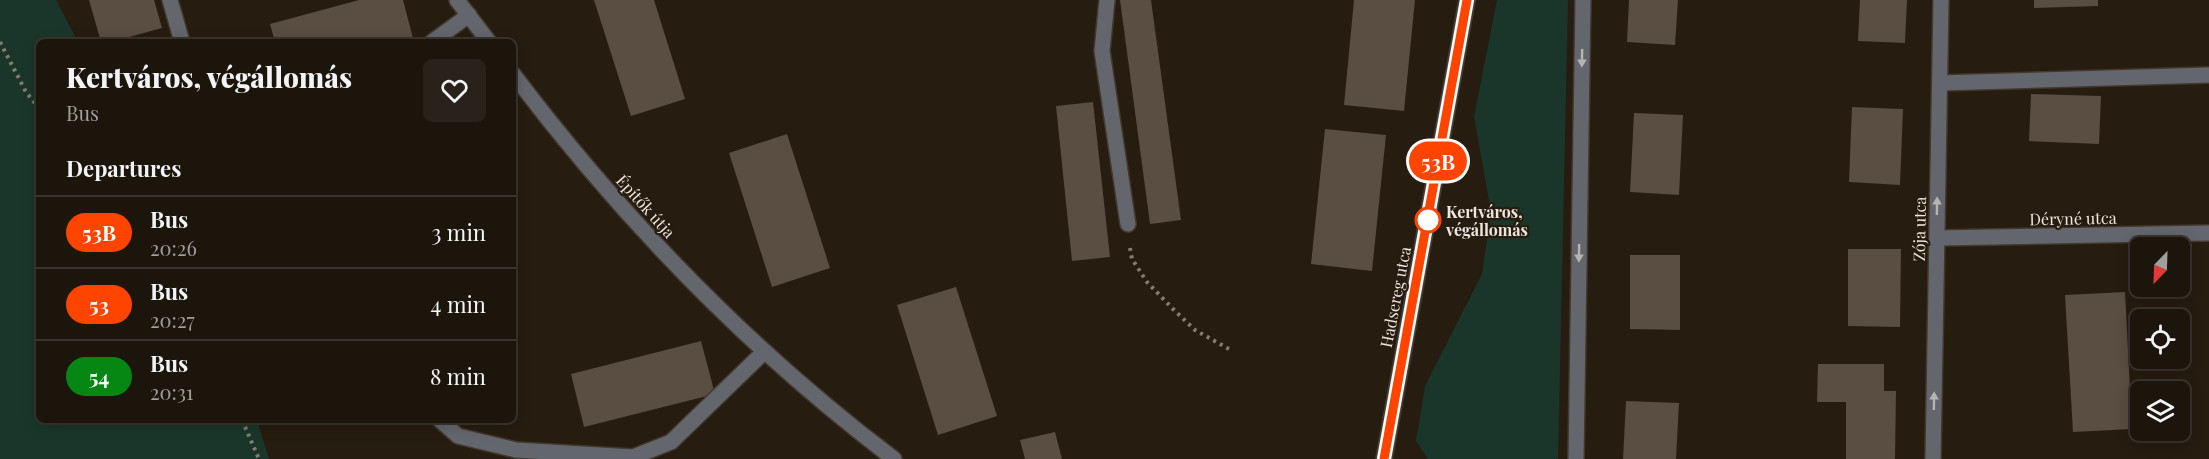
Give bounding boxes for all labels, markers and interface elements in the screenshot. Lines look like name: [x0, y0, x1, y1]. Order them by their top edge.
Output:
one-way arrow: [1577, 49, 1587, 68]
text: Kertváros, végállomás: [66, 58, 352, 95]
button: heart: [423, 59, 486, 122]
text: Bus: [66, 99, 99, 126]
line badge: 53B: [1404, 142, 1472, 180]
text: 53B: [1421, 147, 1455, 175]
text: Departures: [66, 153, 181, 183]
street label: Építők útja: [612, 170, 680, 242]
street label: Zója utca: [1908, 196, 1930, 262]
one-way arrow: [1933, 196, 1942, 215]
place label: Kertváros, végállomás: [1445, 201, 1528, 240]
text: Bus: [150, 204, 188, 234]
marker: Kertváros, végállomás: [1415, 207, 1441, 233]
street label: Déryné utca: [2029, 207, 2117, 229]
text: 3 min: [431, 217, 486, 247]
text: 53B: [82, 218, 116, 246]
text: 20:26: [150, 234, 197, 261]
north arrow: [2130, 237, 2190, 297]
map controls: [2130, 237, 2190, 441]
one-way arrow: [1574, 244, 1584, 263]
street label: Hadsereg utca: [1375, 245, 1415, 349]
text: Bus: [150, 276, 188, 306]
text: 4 min: [431, 289, 486, 319]
text: 53: [89, 290, 109, 318]
text: 20:27: [150, 306, 195, 333]
button: locate: [2130, 309, 2190, 369]
text: Bus: [150, 348, 188, 378]
text: 8 min: [430, 361, 486, 391]
text: 54: [89, 362, 109, 390]
text: 20:31: [150, 378, 193, 405]
button: layers: [2130, 381, 2190, 441]
one-way arrow: [1929, 391, 1939, 410]

